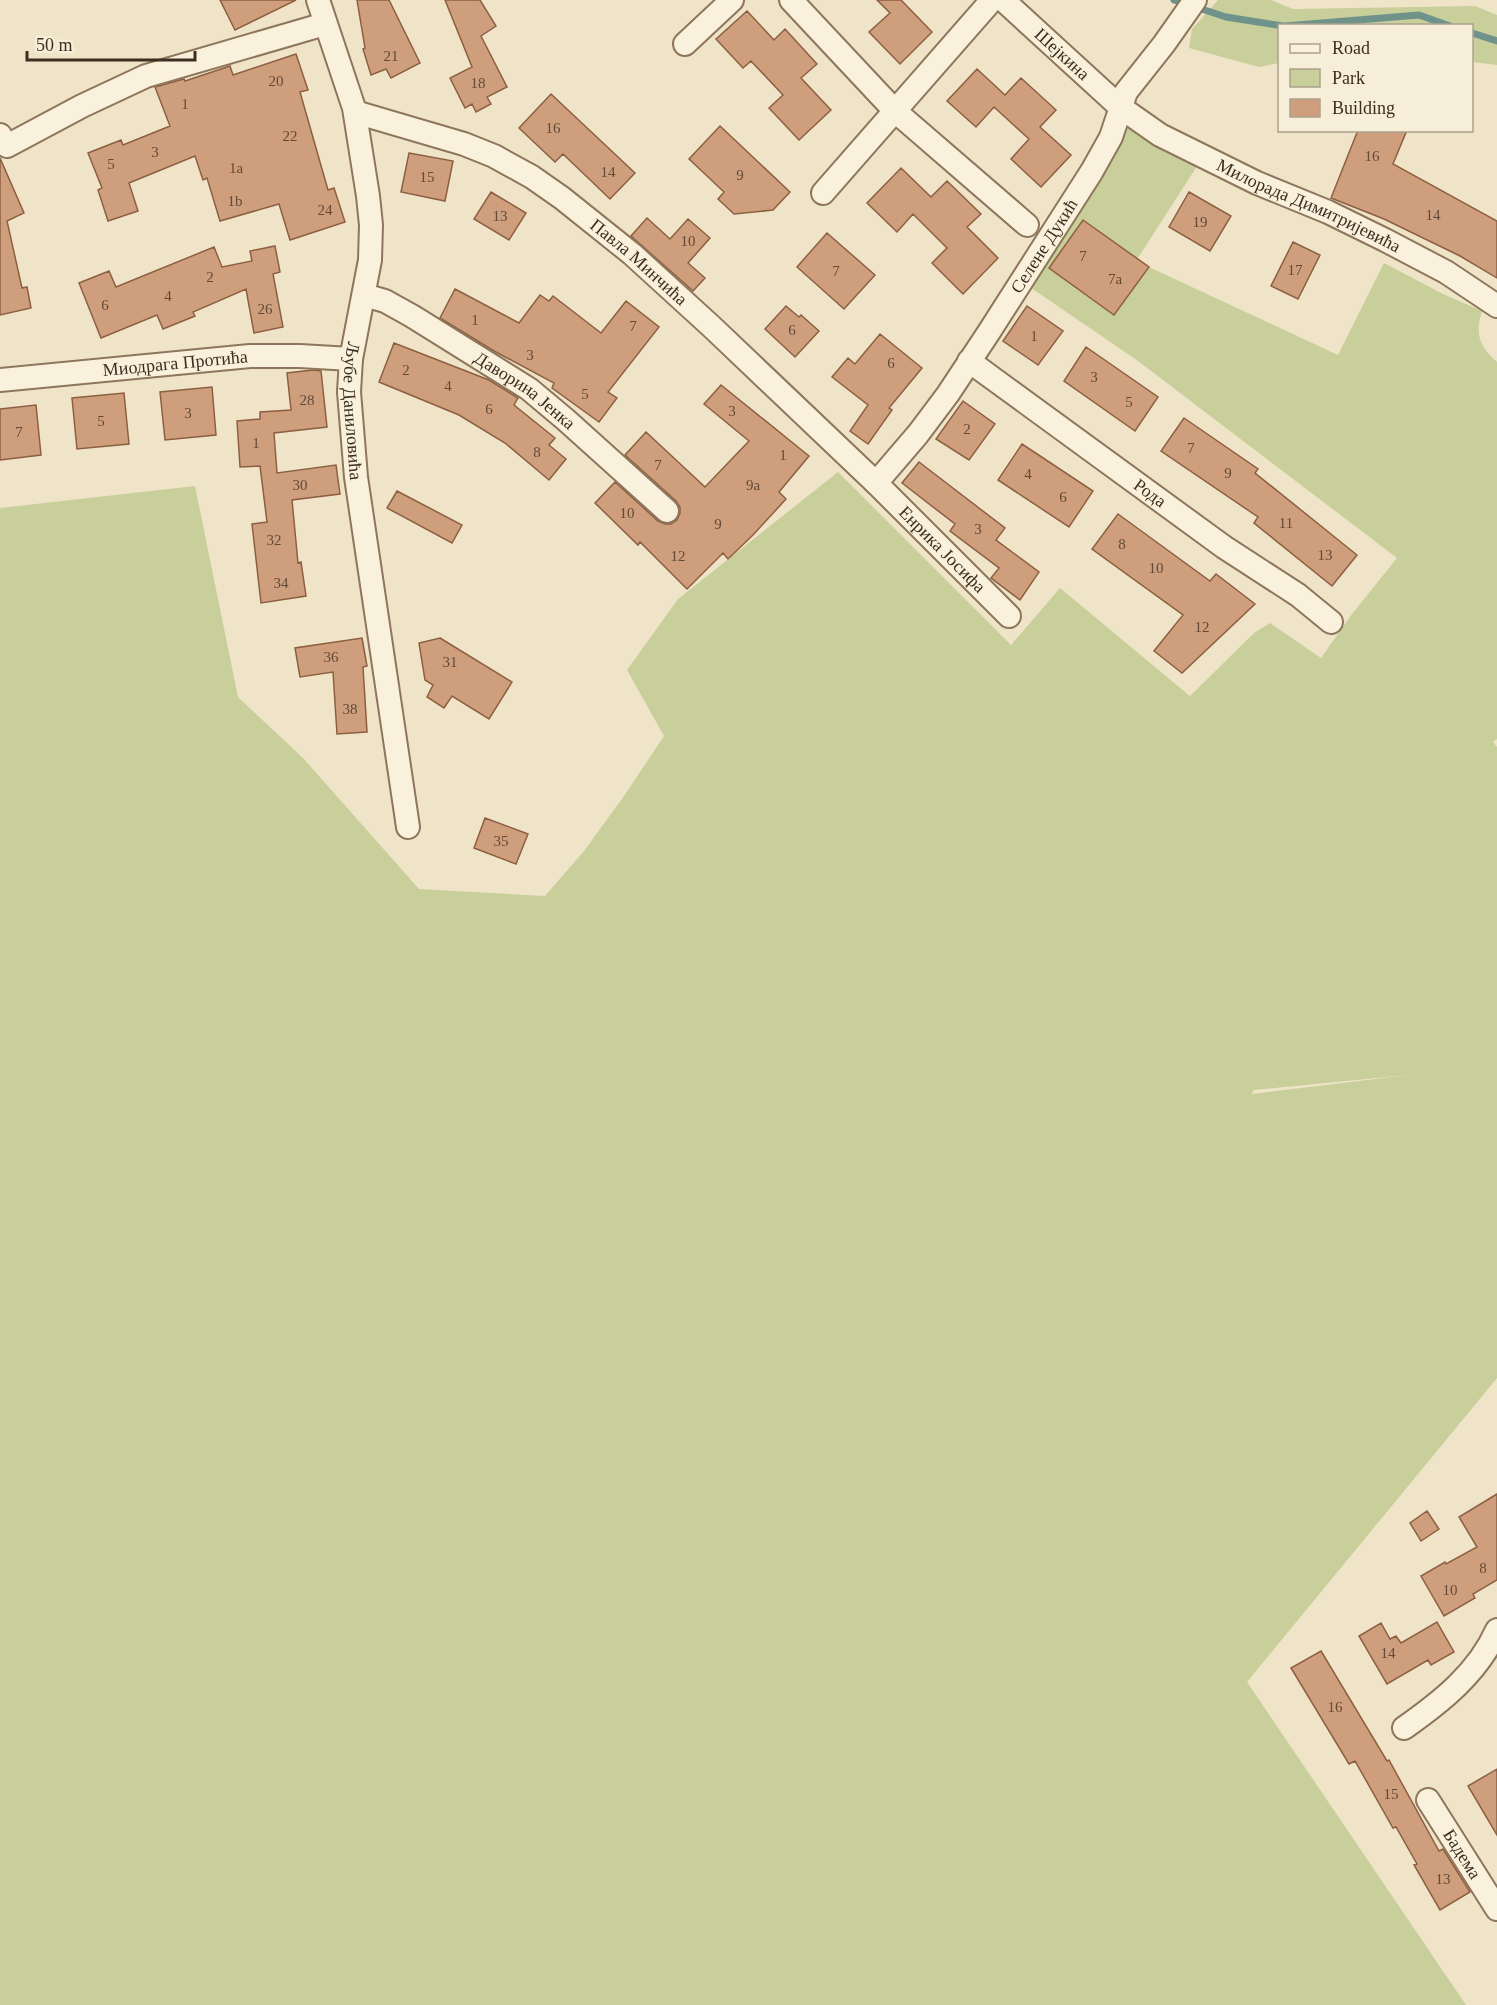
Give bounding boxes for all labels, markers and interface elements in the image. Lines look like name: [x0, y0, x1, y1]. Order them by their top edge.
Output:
scale bar: [27, 24, 195, 62]
street label: Шејкина: [1030, 24, 1094, 84]
legend: [1278, 24, 1473, 132]
text: 50 m: [36, 35, 73, 55]
text: Road: [1332, 38, 1370, 58]
house number: 21: [384, 48, 399, 64]
text: Park: [1332, 68, 1365, 88]
house number: 20: [269, 73, 284, 89]
house number: 18: [471, 75, 486, 91]
house number: 1: [181, 96, 189, 112]
text: Building: [1332, 98, 1395, 118]
house number: 16: [546, 120, 561, 136]
house number: 22: [283, 128, 298, 144]
house number: 3: [151, 144, 159, 160]
house number: 16: [1365, 148, 1380, 164]
street label: Милорада Димитријевића: [1213, 155, 1404, 256]
house number: 5: [107, 156, 115, 172]
house number: 1a: [229, 160, 243, 176]
house number: 14: [601, 164, 616, 180]
house number: 9: [736, 167, 744, 183]
house number: 15: [420, 169, 435, 185]
house number: 1b: [228, 193, 243, 209]
street label: Селене Дукић: [1007, 195, 1082, 297]
house number: 24: [318, 202, 333, 218]
house number: 14: [1426, 207, 1441, 223]
house number: 13: [493, 208, 508, 224]
house number: 19: [1193, 214, 1208, 230]
street label: Павла Минчића: [586, 215, 691, 309]
house number: 10: [681, 233, 696, 249]
house number: 7: [1079, 248, 1087, 264]
house number: 17: [1288, 262, 1303, 278]
house number: 7: [832, 263, 840, 279]
house number: 2: [206, 269, 214, 285]
house number: 7a: [1108, 271, 1122, 287]
house number: 4: [164, 288, 172, 304]
house number: 6: [101, 297, 109, 313]
house number: 26: [258, 301, 273, 317]
house number: 1: [471, 312, 479, 328]
house number: 7: [629, 318, 637, 334]
house number: 6: [788, 322, 796, 338]
house number: 1: [1030, 328, 1038, 344]
street label: Љубе Даниловића: [339, 340, 366, 481]
street label: Миодрага Протића: [102, 346, 249, 380]
street label: Даворина Јенка: [471, 347, 579, 433]
house number: 3: [526, 347, 534, 363]
house number: 6: [887, 355, 895, 371]
house number: 2: [402, 362, 410, 378]
house number: 3: [1090, 369, 1098, 385]
house number: 4: [444, 378, 452, 394]
house number: 5: [581, 386, 589, 402]
house number: 28: [300, 392, 315, 408]
house number: 5: [1125, 394, 1133, 410]
house number: 6: [485, 401, 493, 417]
house number: 3: [728, 403, 736, 419]
house number: 3: [184, 405, 192, 421]
house number: 5: [97, 413, 105, 429]
house number: 2: [963, 421, 971, 437]
house number: 7: [15, 424, 23, 440]
house number: 1: [252, 435, 260, 451]
house number: 7: [1187, 440, 1195, 456]
house number: 8: [533, 444, 541, 460]
house number: 1: [779, 447, 787, 463]
house number: 7: [654, 457, 662, 473]
house number: 9: [1224, 465, 1232, 481]
house number: 4: [1024, 466, 1032, 482]
street label: Рода: [1130, 475, 1170, 511]
house number: 30: [293, 477, 308, 493]
house number: 9a: [746, 477, 760, 493]
house number: 6: [1059, 489, 1067, 505]
street label: Енрика Јосифа: [895, 502, 990, 597]
house number: 10: [620, 505, 635, 521]
house number: 11: [1279, 515, 1293, 531]
house number: 9: [714, 516, 722, 532]
house number: 3: [974, 521, 982, 537]
house number: 32: [267, 532, 282, 548]
house number: 8: [1118, 536, 1126, 552]
house number: 13: [1318, 547, 1333, 563]
house number: 12: [671, 548, 686, 564]
house number: 10: [1149, 560, 1164, 576]
house number: 34: [274, 575, 289, 591]
house number: 12: [1195, 619, 1210, 635]
house number: 36: [324, 649, 339, 665]
house number: 31: [443, 654, 458, 670]
house number: 38: [343, 701, 358, 717]
house number: 35: [494, 833, 509, 849]
house number: 8: [1479, 1560, 1487, 1576]
house number: 10: [1443, 1582, 1458, 1598]
house number: 14: [1381, 1645, 1396, 1661]
house number: 16: [1328, 1699, 1343, 1715]
house number: 15: [1384, 1786, 1399, 1802]
street label: Бадема: [1439, 1826, 1485, 1883]
house number: 13: [1436, 1871, 1451, 1887]

